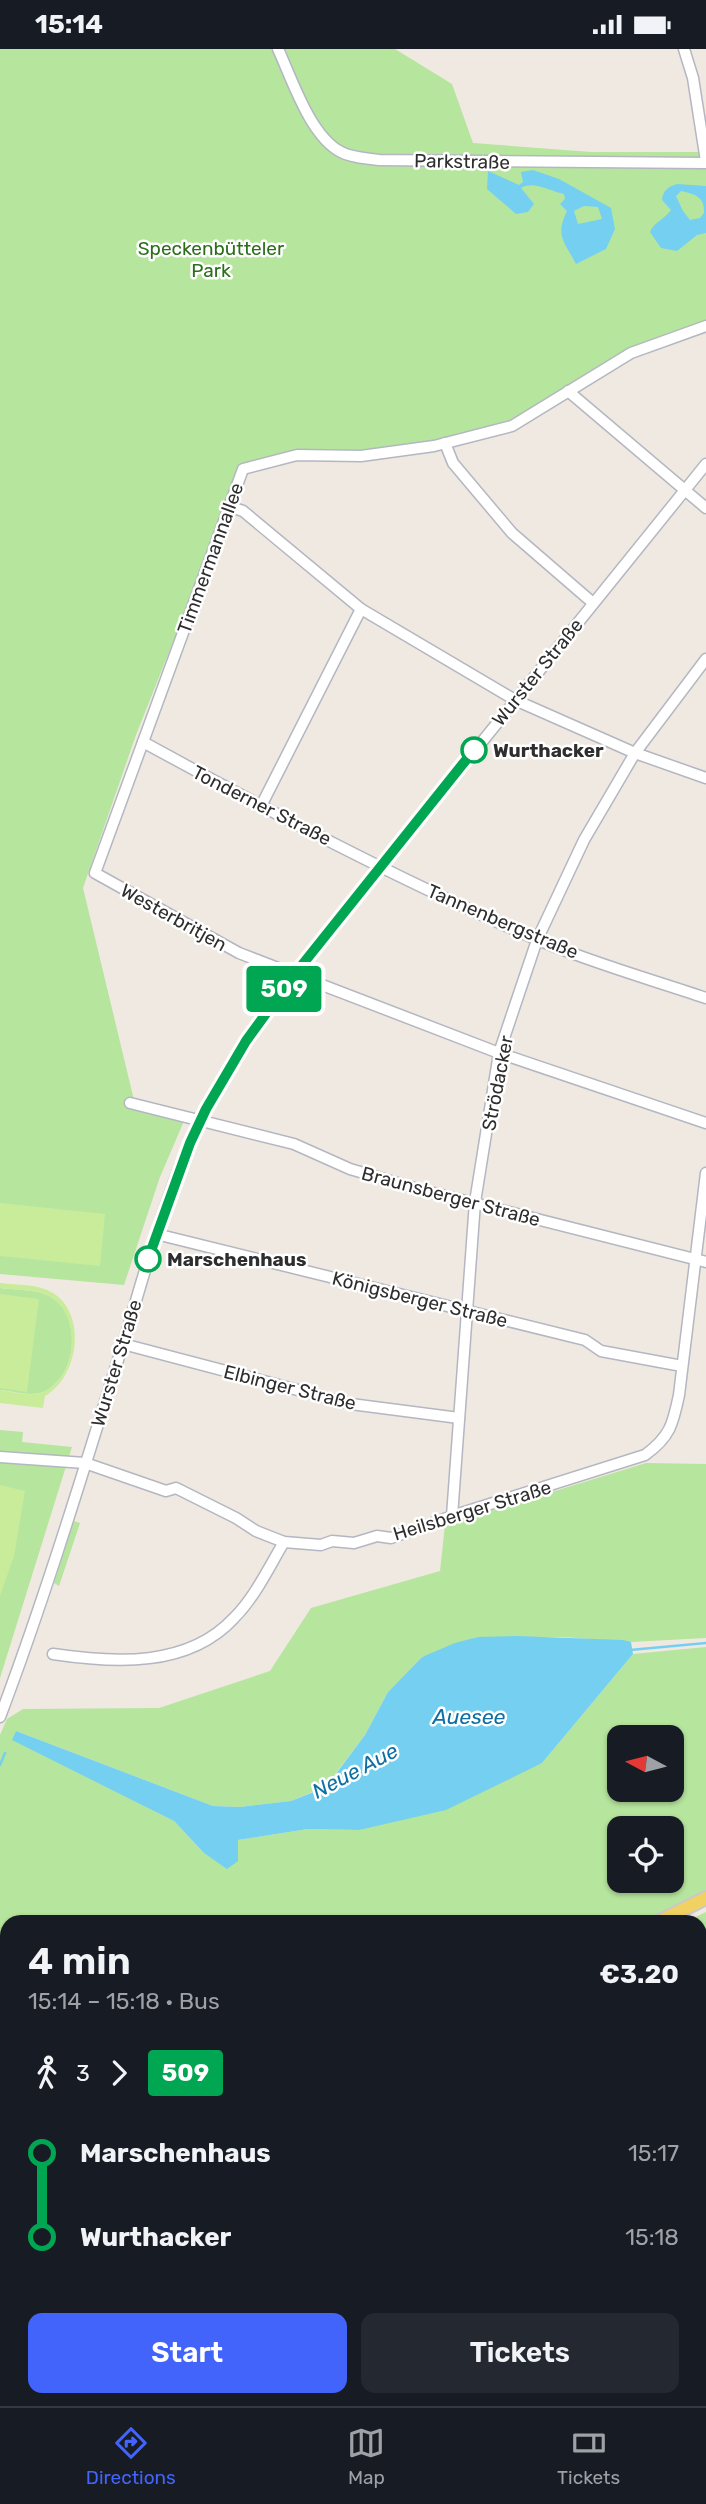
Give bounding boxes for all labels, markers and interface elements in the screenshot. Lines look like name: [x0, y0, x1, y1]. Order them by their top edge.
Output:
text: 15:14: [35, 9, 103, 40]
street label: Parkstraße: [414, 149, 510, 174]
park label: Speckenbütteler Park: [138, 237, 285, 282]
street label: Timmermannallee: [173, 480, 248, 637]
street label: Wurster Straße: [487, 614, 588, 731]
marker: Wurthacker: [461, 737, 487, 763]
place label: Wurthacker: [493, 739, 604, 762]
street label: Tonderner Straße: [188, 760, 335, 850]
street label: Westerbritjen: [117, 879, 231, 956]
street label: Tannenbergstraße: [424, 879, 582, 964]
line badge: 509: [244, 966, 324, 1012]
text: 509: [260, 975, 308, 1003]
street label: Strödacker: [477, 1033, 518, 1133]
street label: Braunsberger Straße: [359, 1162, 543, 1231]
marker: Marschenhaus: [135, 1246, 161, 1272]
place label: Marschenhaus: [167, 1248, 306, 1271]
street label: Königsberger Straße: [330, 1267, 510, 1332]
street label: Wurster Straße: [86, 1297, 147, 1429]
street label: Elbinger Straße: [221, 1360, 358, 1415]
street label: Heilsberger Straße: [390, 1475, 554, 1545]
water label: Auesee: [432, 1704, 506, 1729]
north arrow: [607, 1725, 684, 1803]
map controls: [607, 1725, 684, 1893]
water label: Neue Aue: [308, 1737, 402, 1804]
button: locate: [607, 1816, 684, 1893]
text: 4 min: [28, 1938, 131, 1984]
text: €3.20: [599, 1959, 679, 1990]
text: 15:14 – 15:18 · Bus: [28, 1987, 220, 2015]
icon: walk: [28, 2054, 66, 2092]
icon: forward: [100, 2054, 138, 2092]
text: 3: [76, 2059, 90, 2087]
text: 509: [162, 2059, 209, 2087]
text: Marschenhaus: [80, 2138, 271, 2169]
text: 15:17: [628, 2139, 679, 2167]
text: Wurthacker: [80, 2222, 231, 2253]
text: 15:18: [625, 2223, 679, 2251]
button: Start: [28, 2313, 347, 2393]
button: Tickets: [361, 2313, 679, 2393]
tab: Directions: [86, 2424, 176, 2489]
tab: Map: [347, 2424, 385, 2489]
tab: Tickets: [557, 2424, 620, 2489]

